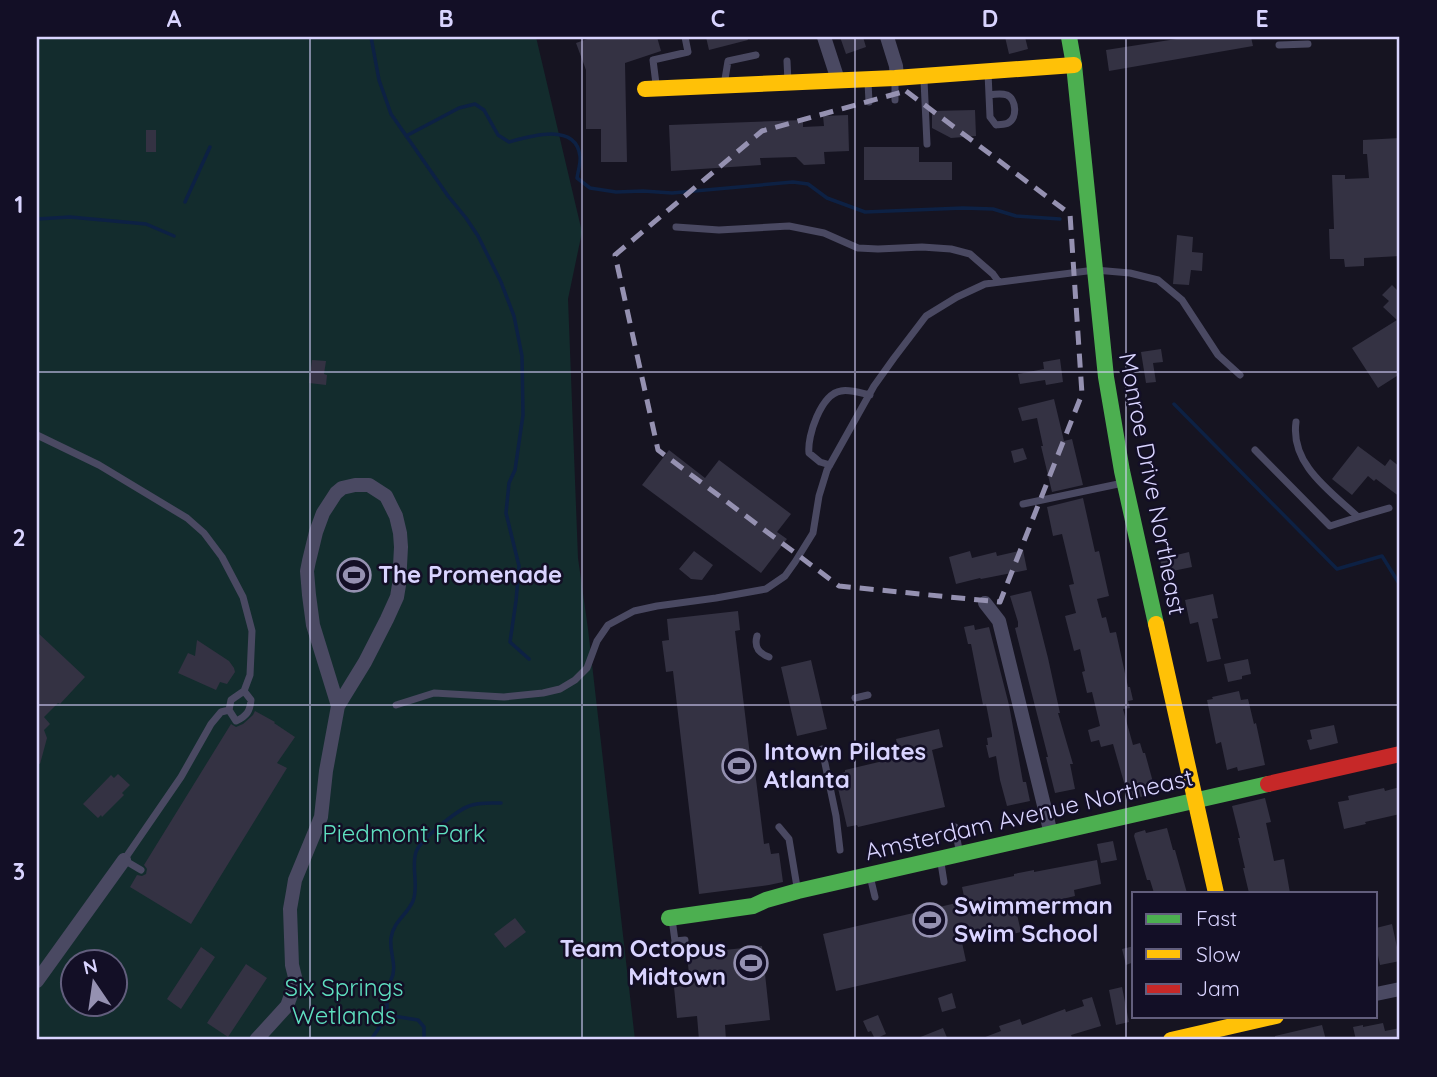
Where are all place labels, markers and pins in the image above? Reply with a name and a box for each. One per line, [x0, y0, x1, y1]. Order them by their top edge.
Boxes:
sports icon: The Promenade [335, 556, 373, 594]
place label: The Promenade [378, 559, 562, 589]
place label: Intown Pilates Atlanta [764, 736, 926, 794]
sports icon: Intown Pilates Atlanta [720, 747, 758, 785]
place label: Swimmerman Swim School [954, 890, 1113, 948]
sports icon: Swimmerman Swim School [911, 901, 949, 939]
place label: Team Octopus Midtown [559, 933, 726, 991]
sports icon: Team Octopus Midtown [732, 944, 770, 982]

